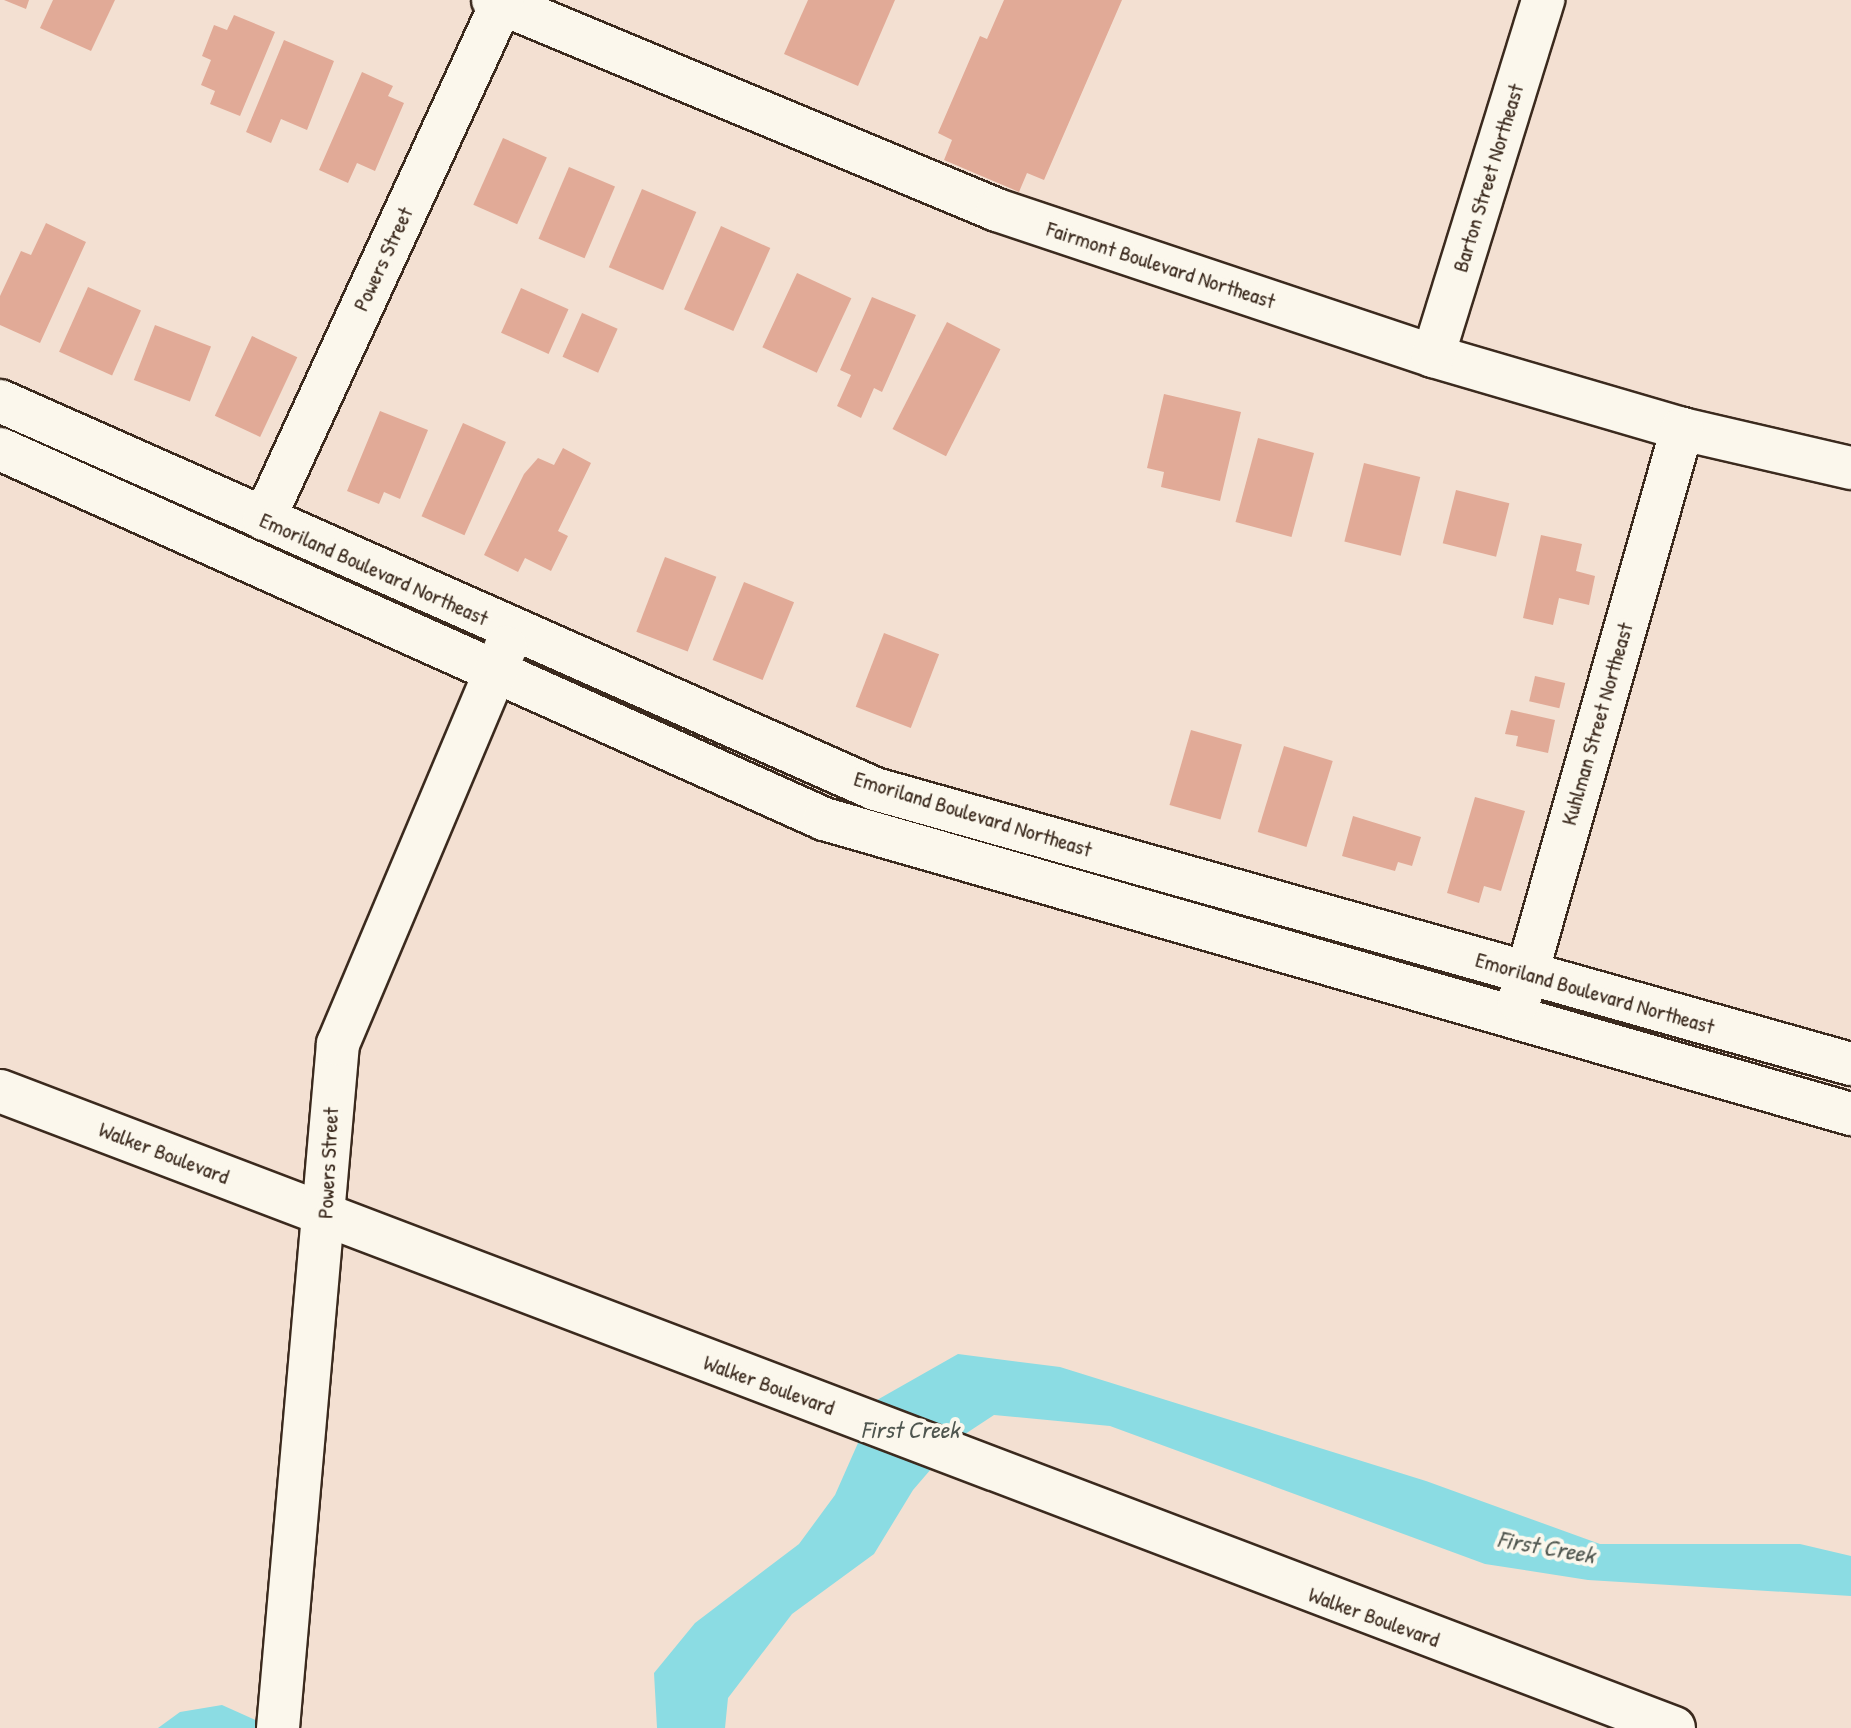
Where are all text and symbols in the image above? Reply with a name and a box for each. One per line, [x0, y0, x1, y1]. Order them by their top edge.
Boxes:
street label: Barton Street Northeast [1447, 81, 1529, 275]
street label: Powers Street [347, 203, 419, 315]
street label: Fairmont Boulevard Northeast [1043, 216, 1279, 314]
street label: Emoriland Boulevard Northeast [256, 507, 492, 631]
street label: Kuhlman Street Northeast [1555, 620, 1639, 828]
street label: Emoriland Boulevard Northeast [851, 765, 1095, 863]
street label: Emoriland Boulevard Northeast [1473, 946, 1717, 1040]
street label: Powers Street [312, 1107, 344, 1219]
street label: Walker Boulevard [95, 1116, 233, 1190]
street label: Walker Boulevard [700, 1349, 838, 1421]
water label: First Creek [861, 1416, 959, 1444]
water label: First Creek [1495, 1524, 1597, 1570]
street label: Walker Boulevard [1305, 1581, 1443, 1653]

